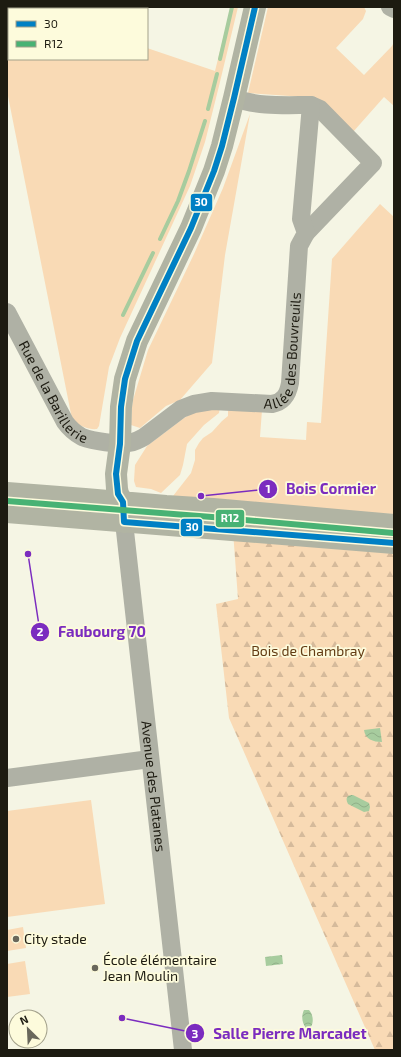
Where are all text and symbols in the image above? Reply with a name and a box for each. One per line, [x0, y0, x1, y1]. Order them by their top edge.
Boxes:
legend [8, 8, 148, 60]
text: 30 [44, 16, 58, 30]
text: R12 [44, 36, 63, 50]
line badge: 30 [190, 193, 213, 212]
text: 30 [194, 195, 208, 208]
street label: Allée des Bouvreuils [263, 292, 304, 412]
street label: Rue de la Barillerie [16, 337, 90, 446]
callout: Bois Cormier [258, 476, 384, 503]
text: Bois Cormier [286, 479, 377, 497]
text: 1 [265, 481, 271, 495]
line badge: R12 [215, 509, 245, 528]
text: R12 [221, 511, 239, 524]
line badge: 30 [180, 518, 203, 537]
text: 30 [185, 520, 199, 533]
callout: Faubourg 70 [30, 619, 154, 646]
text: Faubourg 70 [58, 622, 146, 640]
text: 2 [37, 624, 44, 638]
park label: Bois de Chambray [251, 642, 365, 659]
street label: Avenue des Platanes [138, 720, 170, 853]
place label: City stade [24, 930, 87, 947]
marker: City stade [11, 934, 21, 944]
place label: École élémentaire Jean Moulin [103, 951, 217, 984]
marker: École élémentaire Jean Moulin [90, 963, 100, 973]
north arrow [8, 1009, 48, 1049]
text: N [17, 1012, 30, 1027]
callout: Salle Pierre Marcadet [185, 1020, 375, 1047]
text: Salle Pierre Marcadet [213, 1024, 367, 1042]
text: 3 [192, 1026, 199, 1040]

